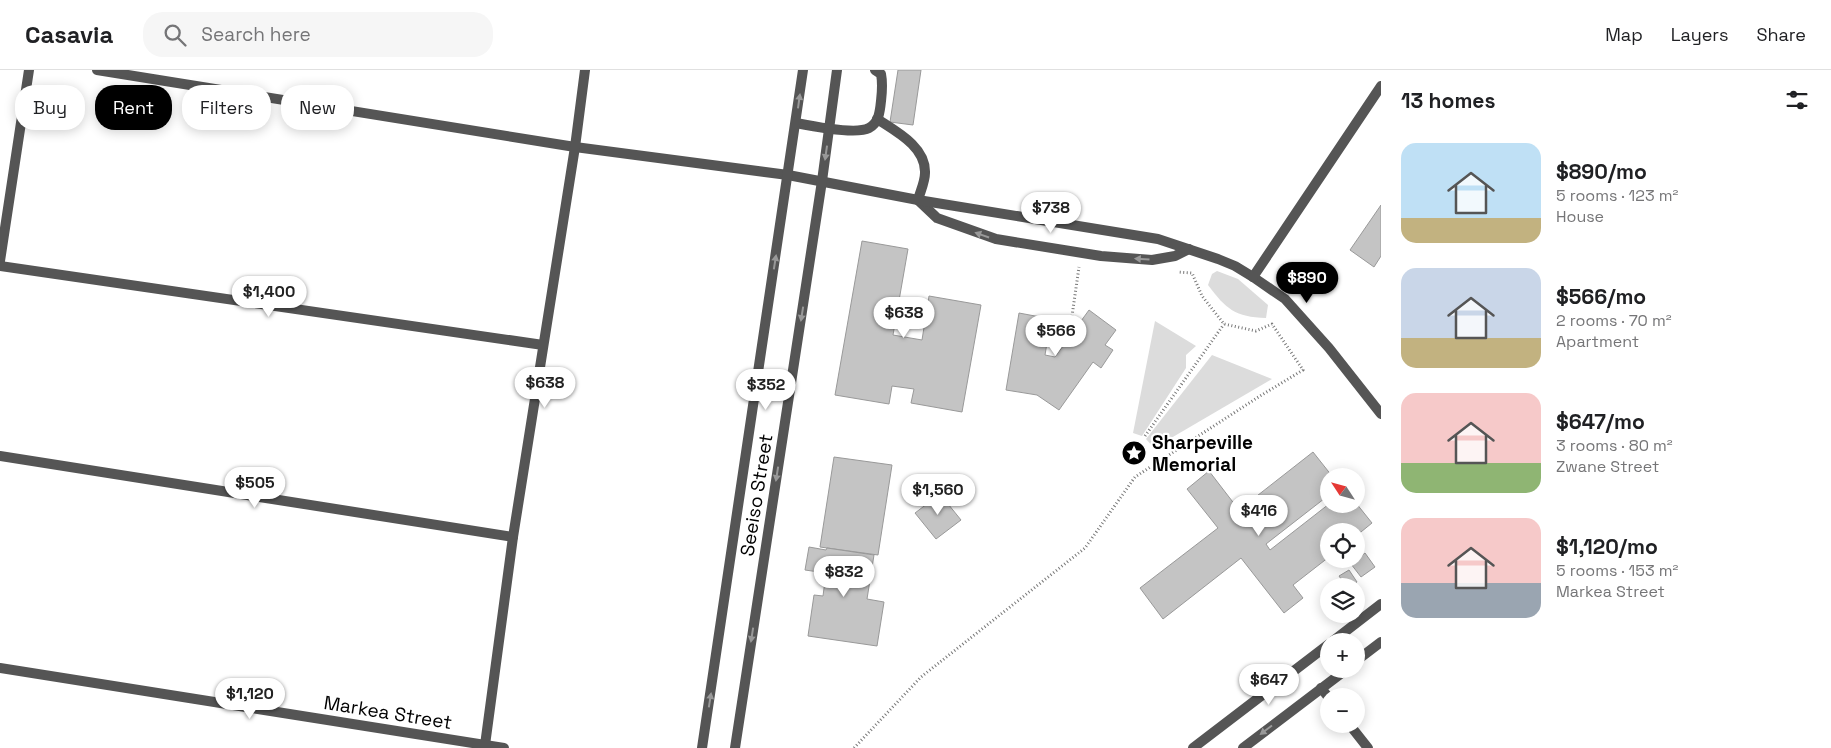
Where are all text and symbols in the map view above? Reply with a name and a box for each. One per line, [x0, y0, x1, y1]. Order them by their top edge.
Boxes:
search box [143, 12, 493, 57]
text: Casavia [25, 19, 113, 50]
icon: search [161, 21, 189, 49]
text: Search here [201, 22, 311, 47]
text: Map [1605, 23, 1643, 46]
text: Layers [1671, 23, 1728, 46]
text: Share [1756, 23, 1806, 46]
chip: Buy [15, 85, 85, 130]
chip: Rent [95, 85, 172, 130]
chip: Filters [182, 85, 271, 130]
chip: New [281, 85, 354, 130]
icon: filters [1783, 86, 1811, 114]
text: 13 homes [1401, 87, 1495, 114]
one-way arrow [795, 93, 803, 109]
one-way arrow [822, 145, 830, 161]
text: $890/mo [1556, 158, 1647, 185]
icon: home [1441, 163, 1501, 223]
text: 5 rooms · 123 m² [1556, 185, 1678, 206]
pin: $738 [1021, 191, 1081, 234]
text: $738 [1032, 197, 1070, 218]
text: House [1556, 206, 1604, 227]
one-way arrow [974, 230, 989, 238]
one-way arrow [772, 254, 780, 270]
one-way arrow [1134, 255, 1150, 263]
pin: $890 [1277, 262, 1337, 304]
text: $890 [1287, 267, 1327, 288]
pin: $1,400 [228, 276, 310, 318]
text: $1,400 [243, 281, 295, 302]
text: $566/mo [1556, 283, 1646, 310]
icon: home [1441, 288, 1501, 348]
pin: $638 [874, 296, 934, 339]
text: $638 [885, 302, 923, 323]
one-way arrow [797, 306, 805, 322]
text: 2 rooms · 70 m² [1556, 310, 1672, 331]
pin: $566 [1026, 314, 1086, 357]
text: $566 [1036, 320, 1076, 341]
text: Apartment [1556, 331, 1639, 352]
pin: $638 [515, 366, 575, 409]
pin: $352 [736, 368, 796, 411]
text: $638 [526, 372, 564, 393]
text: $352 [747, 374, 785, 395]
text: $647/mo [1556, 408, 1645, 435]
icon: home [1441, 413, 1501, 473]
place label: Sharpeville Memorial [1152, 430, 1253, 477]
street label: Seeiso Street [734, 432, 778, 558]
text: 3 rooms · 80 m² [1556, 435, 1673, 456]
place icon: Sharpeville Memorial [1121, 440, 1147, 466]
text: Zwane Street [1556, 456, 1659, 477]
pin: $505 [225, 466, 285, 509]
one-way arrow [773, 467, 781, 483]
north arrow [1320, 468, 1365, 512]
map controls [1320, 468, 1365, 733]
text: $505 [235, 472, 275, 493]
pin: $1,560 [897, 474, 979, 516]
text: $1,560 [912, 479, 964, 500]
pin: $416 [1229, 494, 1289, 537]
text: $416 [1241, 500, 1277, 521]
button: locate [1320, 523, 1365, 568]
text: $1,120/mo [1556, 533, 1658, 560]
icon: home [1441, 538, 1501, 598]
pin: $832 [814, 556, 874, 598]
text: 5 rooms · 153 m² [1556, 560, 1678, 581]
text: $832 [825, 561, 863, 582]
button: layers [1320, 578, 1365, 623]
text: Markea Street [1556, 581, 1665, 602]
one-way arrow [748, 627, 756, 643]
button: + [1320, 633, 1365, 678]
pin: $647 [1239, 664, 1299, 706]
text: $647 [1250, 669, 1288, 690]
pin: $1,120 [209, 678, 291, 720]
text: $1,120 [226, 683, 274, 704]
button: − [1320, 688, 1365, 733]
street label: Markea Street [322, 690, 454, 735]
one-way arrow [706, 691, 714, 707]
one-way arrow [1259, 725, 1273, 735]

